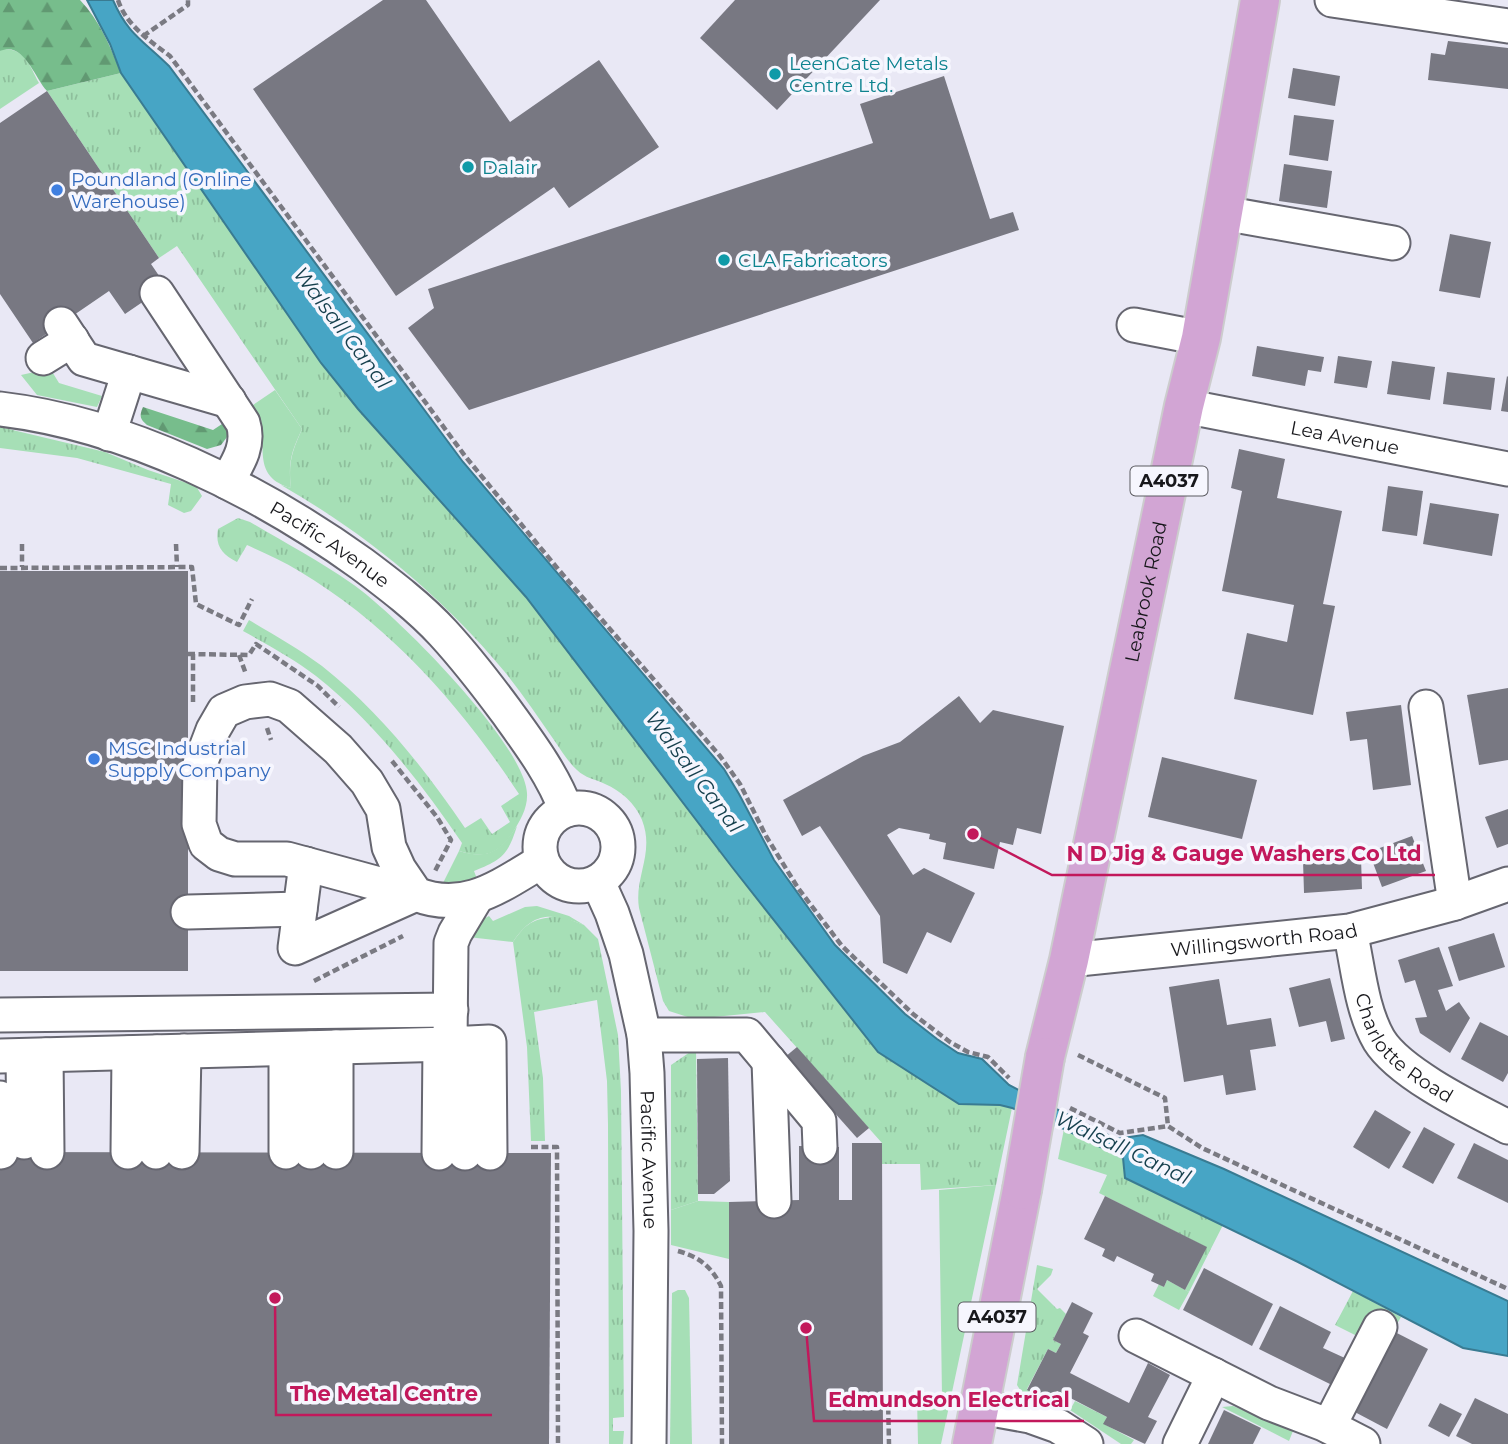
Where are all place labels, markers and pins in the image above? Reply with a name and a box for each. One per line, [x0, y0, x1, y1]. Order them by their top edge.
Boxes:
place label: LeenGate Metals Centre Ltd. [789, 52, 948, 97]
marker: LeenGate Metals Centre Ltd. [767, 66, 783, 82]
place label: Dalair [482, 156, 538, 179]
marker: Dalair [460, 159, 476, 175]
place label: Poundland (Online Warehouse) [71, 168, 251, 213]
marker: Poundland (Online Warehouse) [49, 182, 65, 198]
place label: CLA Fabricators [738, 249, 888, 272]
marker: CLA Fabricators [716, 252, 732, 268]
place label: MSC Industrial Supply Company [108, 737, 271, 782]
marker: MSC Industrial Supply Company [86, 751, 102, 767]
callout: N D Jig & Gauge Washers Co Ltd [1052, 833, 1435, 875]
callout: The Metal Centre [276, 1373, 492, 1415]
callout: Edmundson Electrical [814, 1379, 1084, 1421]

